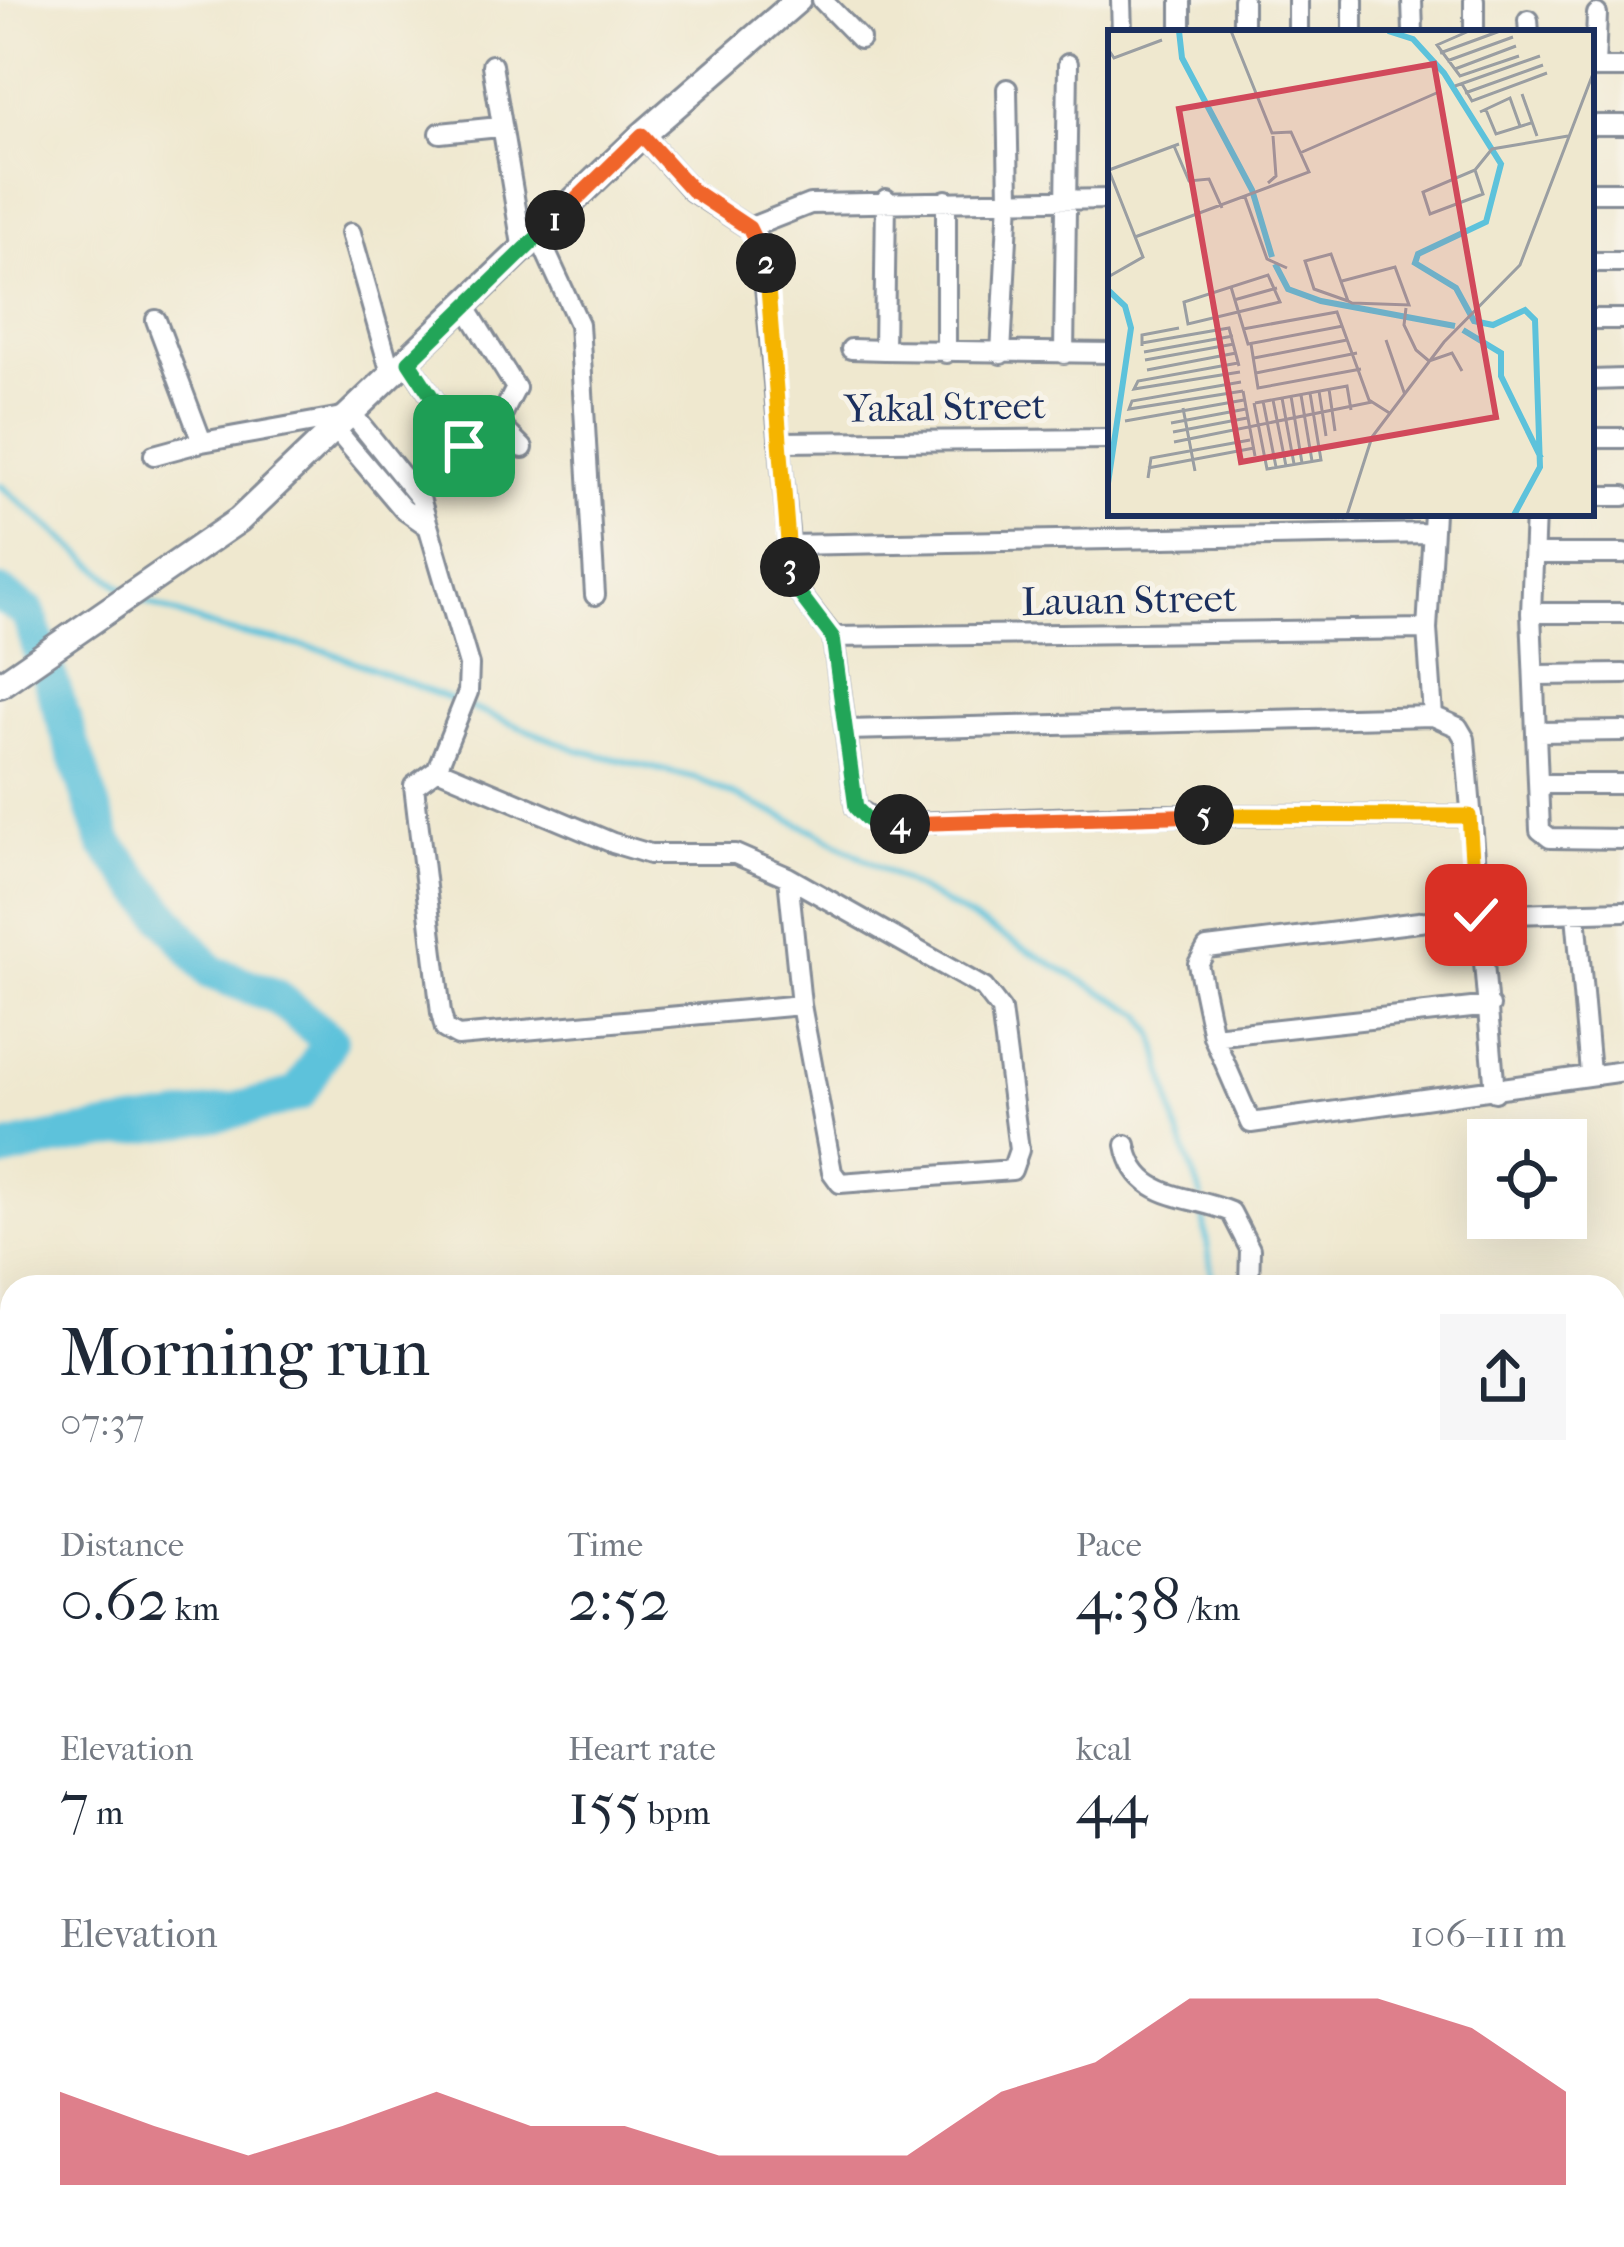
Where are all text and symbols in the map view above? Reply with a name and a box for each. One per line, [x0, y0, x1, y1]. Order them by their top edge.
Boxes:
inset map [1108, 30, 1594, 516]
pin: 1 [525, 190, 585, 250]
text: 1 [549, 200, 561, 239]
pin: 2 [736, 233, 796, 293]
text: 2 [758, 243, 774, 282]
street label: Yakal Street [843, 382, 1046, 432]
pin [413, 395, 515, 497]
icon: arrive [431, 413, 497, 479]
pin: 3 [760, 537, 820, 597]
text: 3 [783, 547, 797, 586]
street label: Lauan Street [1021, 575, 1237, 625]
pin: 5 [1174, 785, 1234, 845]
pin: 4 [870, 794, 930, 854]
text: 5 [1197, 795, 1211, 834]
text: 4 [890, 804, 910, 843]
pin [1425, 864, 1527, 966]
icon: check [1443, 882, 1509, 948]
map controls [1467, 1119, 1587, 1239]
button: locate [1467, 1119, 1587, 1239]
button: share [1440, 1314, 1566, 1440]
text: Morning run [60, 1315, 430, 1392]
text: 07:37 [60, 1399, 145, 1445]
text: Distance [60, 1526, 184, 1565]
text: Time [568, 1526, 643, 1565]
text: Pace [1076, 1526, 1142, 1565]
text: 0.62 [60, 1565, 168, 1636]
text: 2:52 [568, 1565, 670, 1636]
text: 4:38 [1076, 1565, 1181, 1636]
text: km [168, 1590, 220, 1629]
text: /km [1181, 1590, 1240, 1629]
text: Elevation [60, 1730, 193, 1769]
text: Heart rate [568, 1730, 716, 1769]
text: kcal [1076, 1730, 1132, 1769]
text: 7 [60, 1769, 89, 1840]
text: 155 [568, 1769, 641, 1840]
text: 44 [1076, 1769, 1147, 1840]
text: m [89, 1794, 123, 1833]
text: bpm [641, 1794, 710, 1833]
text: Elevation [60, 1911, 218, 1957]
text: 106–111 m [1410, 1911, 1566, 1957]

